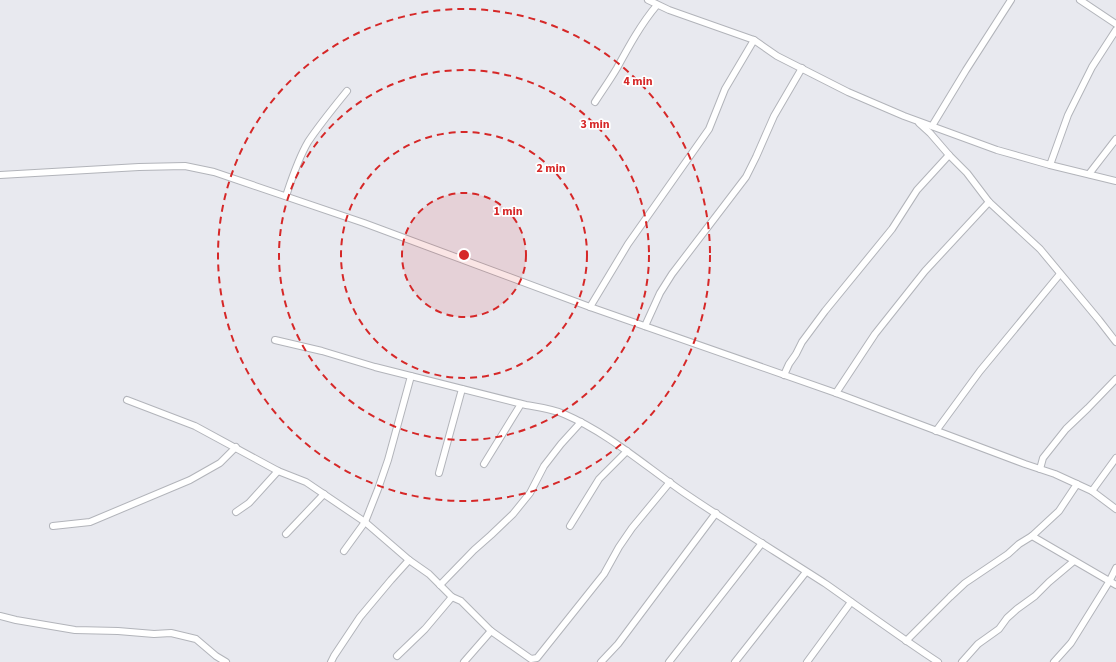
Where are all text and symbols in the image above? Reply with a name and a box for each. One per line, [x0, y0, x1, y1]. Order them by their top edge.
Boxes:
text: 4 min [623, 73, 653, 90]
text: 3 min [580, 116, 610, 133]
text: 2 min [536, 160, 566, 177]
text: 1 min [493, 203, 523, 220]
centre of rings [457, 248, 471, 262]

